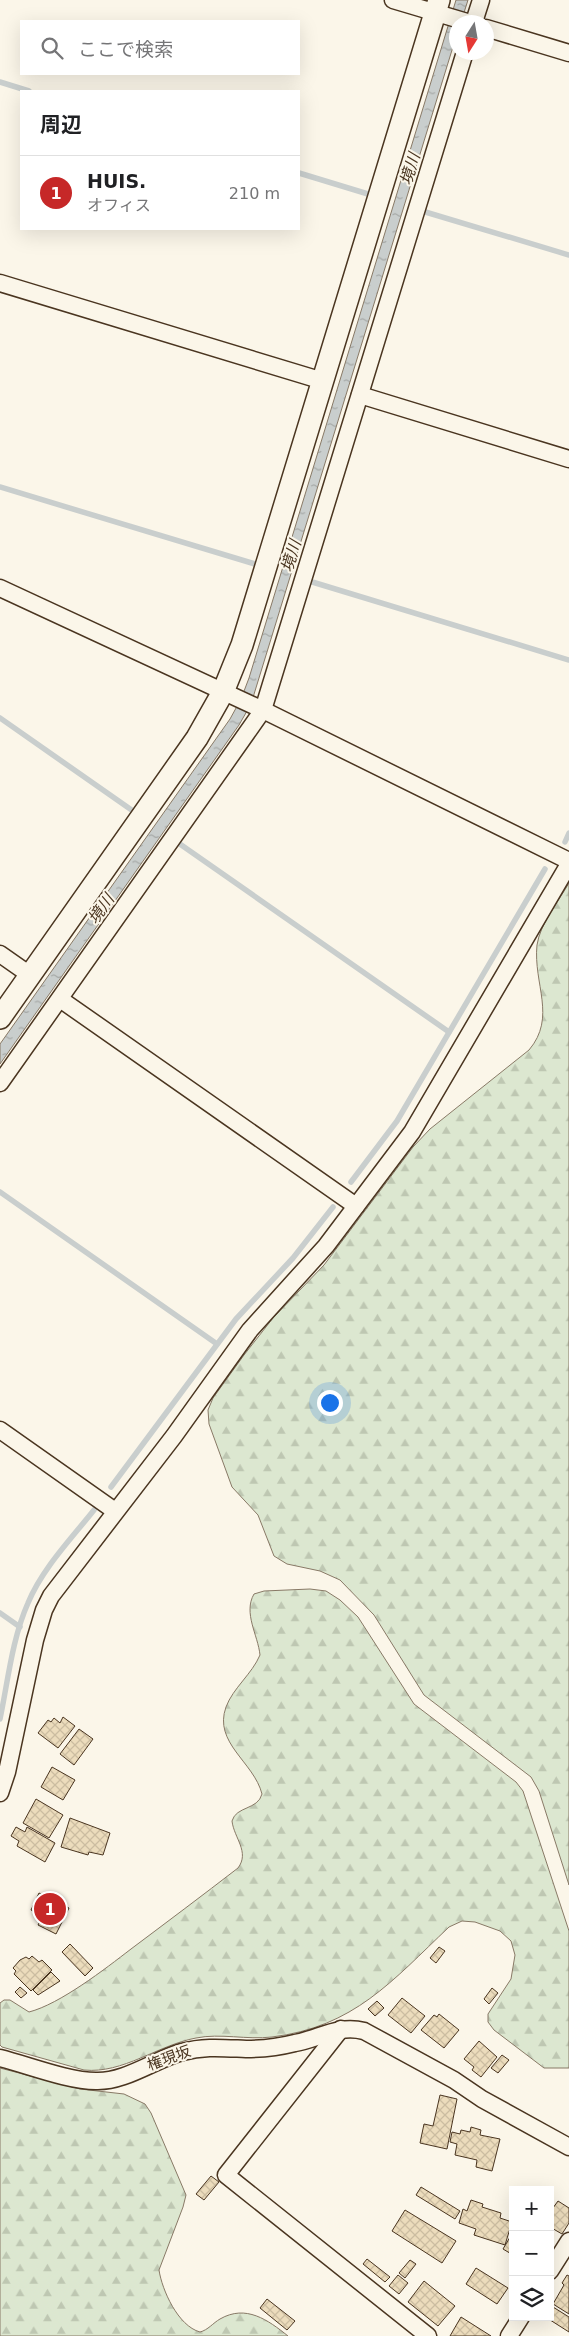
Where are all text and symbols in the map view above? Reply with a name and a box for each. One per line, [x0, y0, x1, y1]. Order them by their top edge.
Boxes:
north arrow [449, 15, 494, 60]
search box [20, 20, 300, 75]
icon: search [38, 34, 66, 62]
text: ここで検索 [78, 38, 173, 60]
text: 周辺 [40, 113, 82, 137]
water label: 境川 [396, 149, 424, 187]
text: HUIS. [87, 170, 146, 192]
text: 1 [50, 184, 62, 203]
text: 210 m [229, 184, 280, 203]
text: オフィス [87, 196, 151, 215]
water label: 境川 [277, 536, 305, 574]
water label: 境川 [84, 889, 119, 928]
your location [317, 1390, 343, 1416]
pin: 1 [34, 1890, 66, 1928]
street label: 権現坂 [145, 2042, 193, 2074]
map controls [509, 2186, 554, 2321]
button: + [509, 2186, 554, 2231]
button: − [509, 2231, 554, 2276]
button: layers [509, 2276, 554, 2321]

